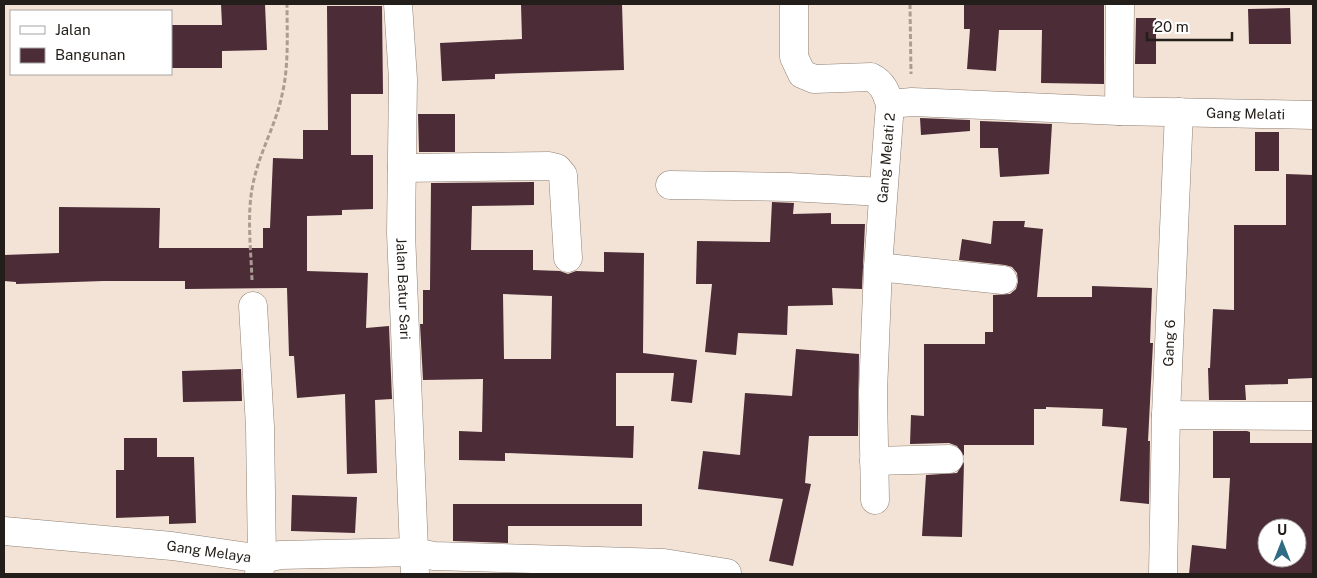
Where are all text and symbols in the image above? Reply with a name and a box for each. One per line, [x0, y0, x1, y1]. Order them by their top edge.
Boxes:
legend [10, 10, 172, 75]
scale bar [1147, 10, 1232, 42]
text: 20 m [1154, 18, 1189, 35]
text: Jalan [55, 21, 91, 38]
text: Bangunan [55, 46, 126, 63]
street label: Gang Melati [1206, 105, 1285, 122]
street label: Gang Melati 2 [874, 112, 898, 204]
street label: Jalan Batur Sari [393, 237, 413, 340]
street label: Gang 6 [1160, 319, 1178, 367]
north arrow [1257, 518, 1307, 568]
text: U [1277, 522, 1287, 538]
street label: Gang Melaya [166, 538, 252, 565]

